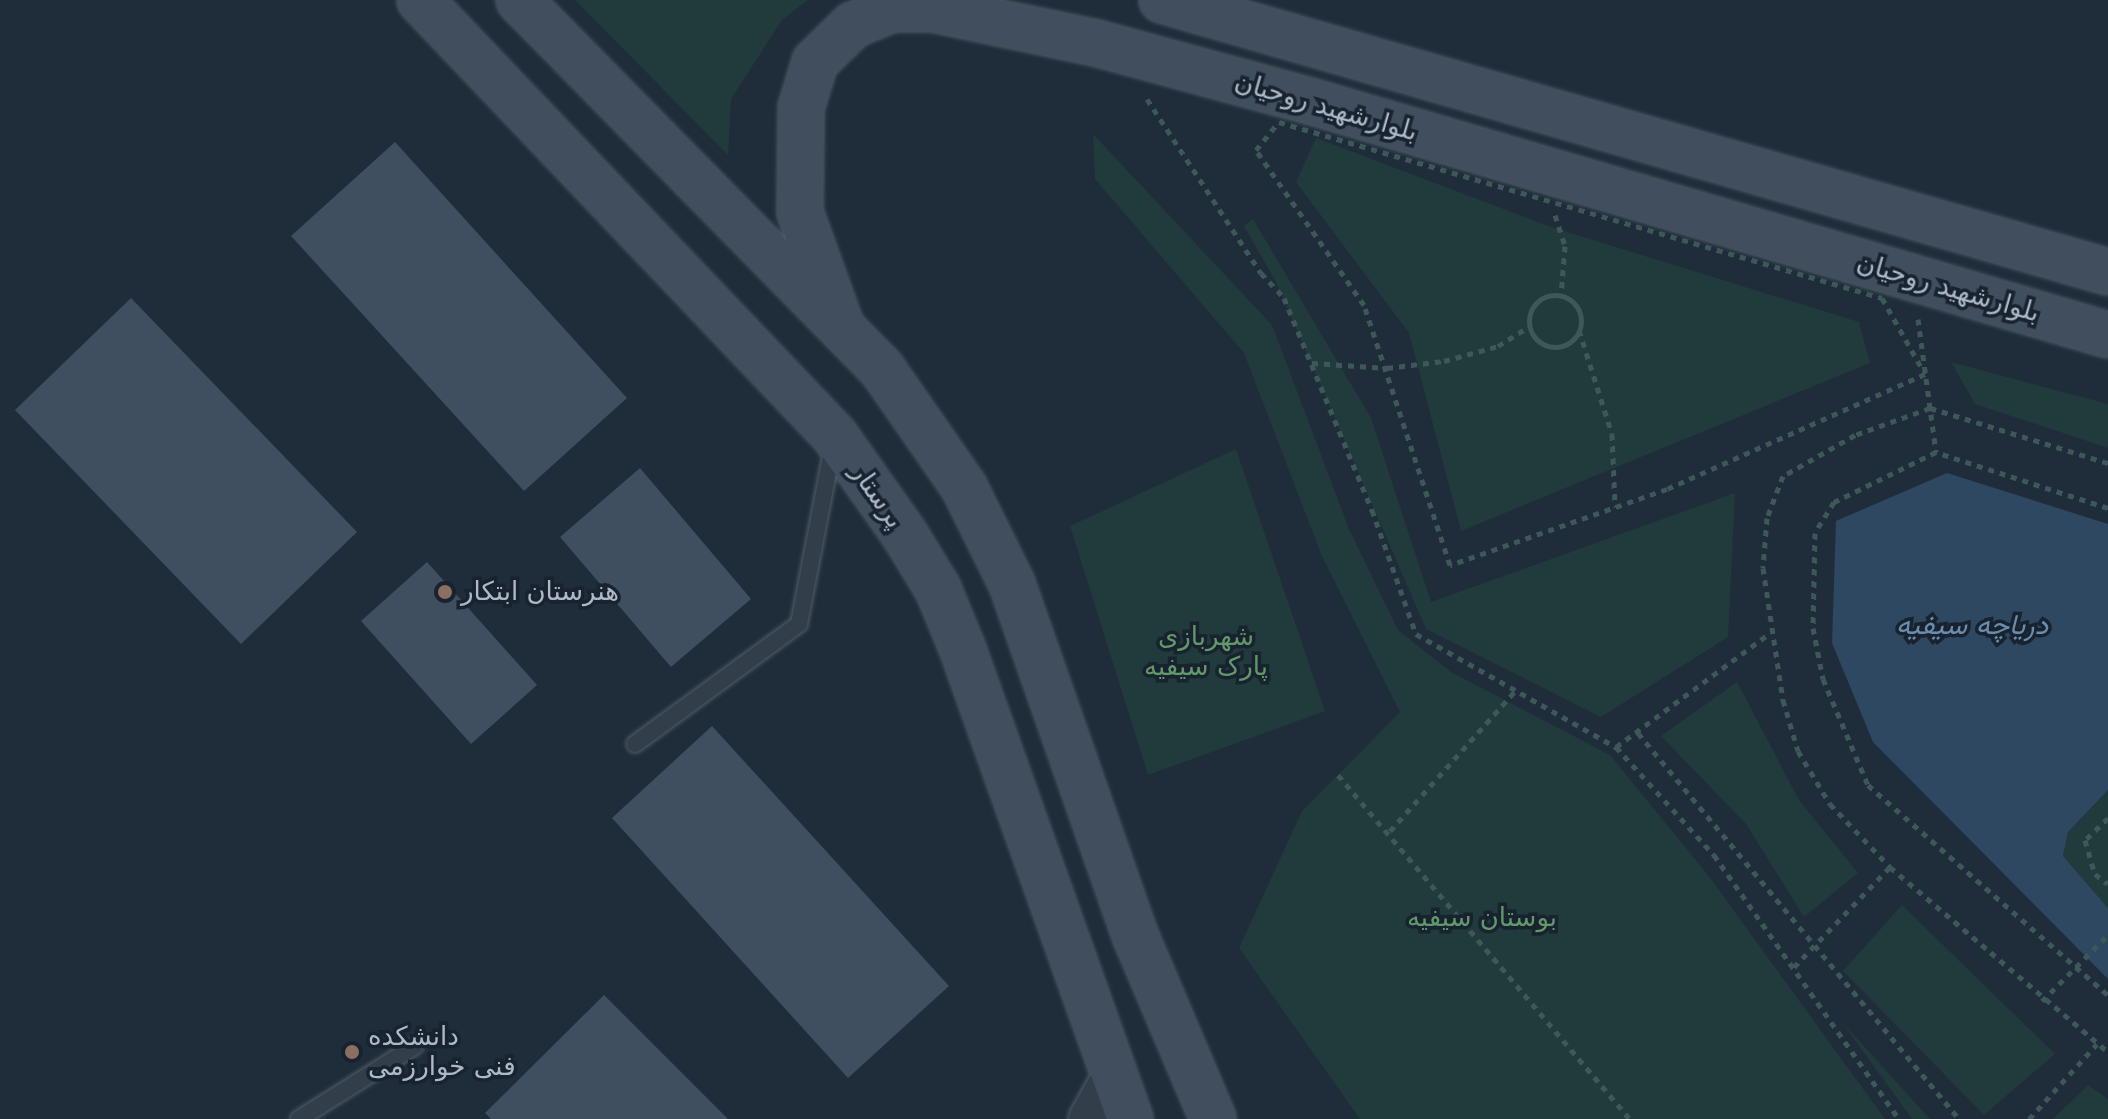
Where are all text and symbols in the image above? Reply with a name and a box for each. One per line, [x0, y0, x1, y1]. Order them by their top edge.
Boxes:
street label: بلوارشهید روحیان [1231, 66, 1421, 148]
street label: بلوارشهید روحیان [1853, 247, 2043, 329]
street label: پرستار [844, 458, 910, 534]
place label: هنرستان ابتکار [461, 576, 619, 608]
marker: هنرستان ابتکار [436, 583, 454, 601]
water label: دریاچه سیفیه [1896, 608, 2048, 642]
park label: شهربازی پارک سیفیه [1144, 621, 1268, 682]
park label: بوستان سیفیه [1407, 902, 1557, 934]
place label: دانشکده فنی خوارزمی [368, 1021, 516, 1082]
marker: دانشکده فنی خوارزمی [343, 1043, 361, 1061]

